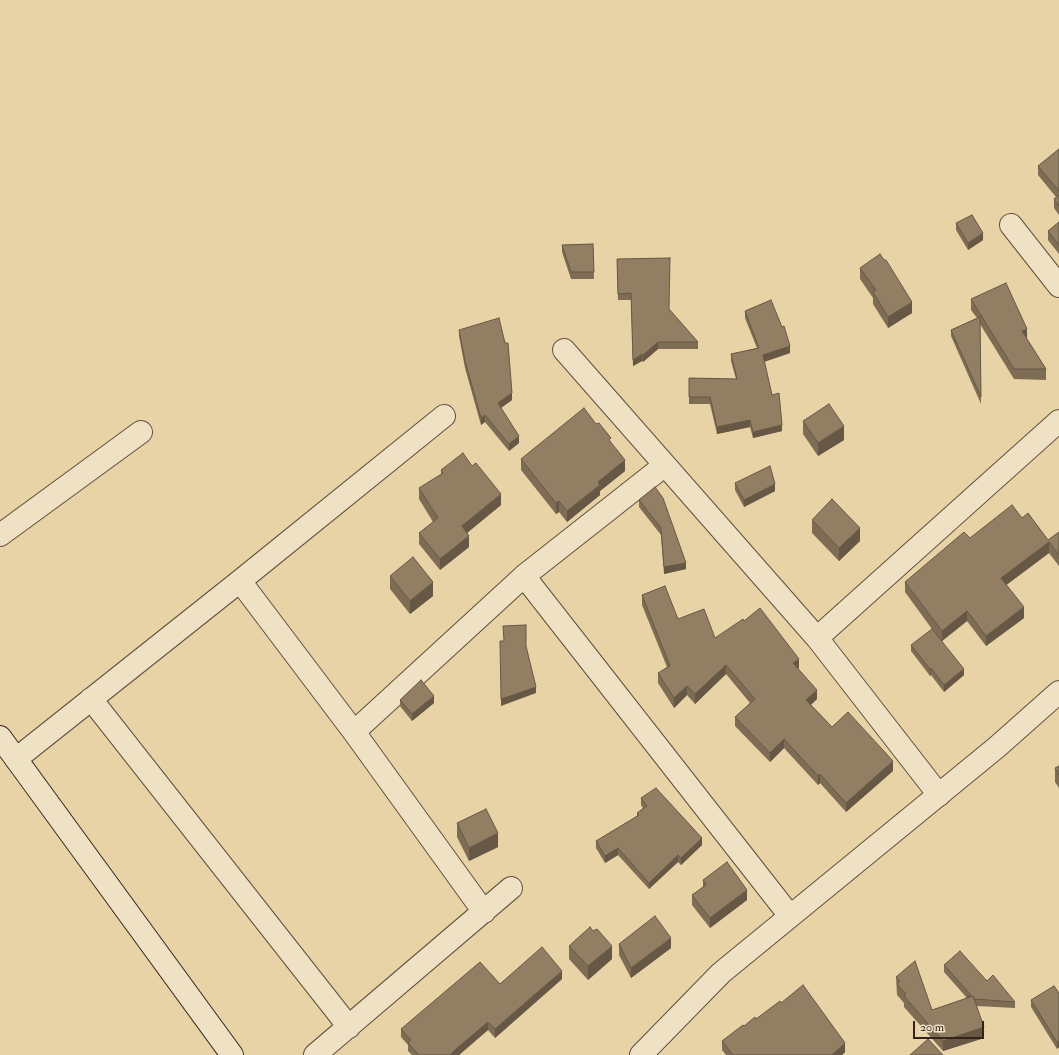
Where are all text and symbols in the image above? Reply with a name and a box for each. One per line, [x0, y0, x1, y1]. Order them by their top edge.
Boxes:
scale bar [915, 1013, 986, 1039]
text: 20 m [920, 1020, 944, 1035]

